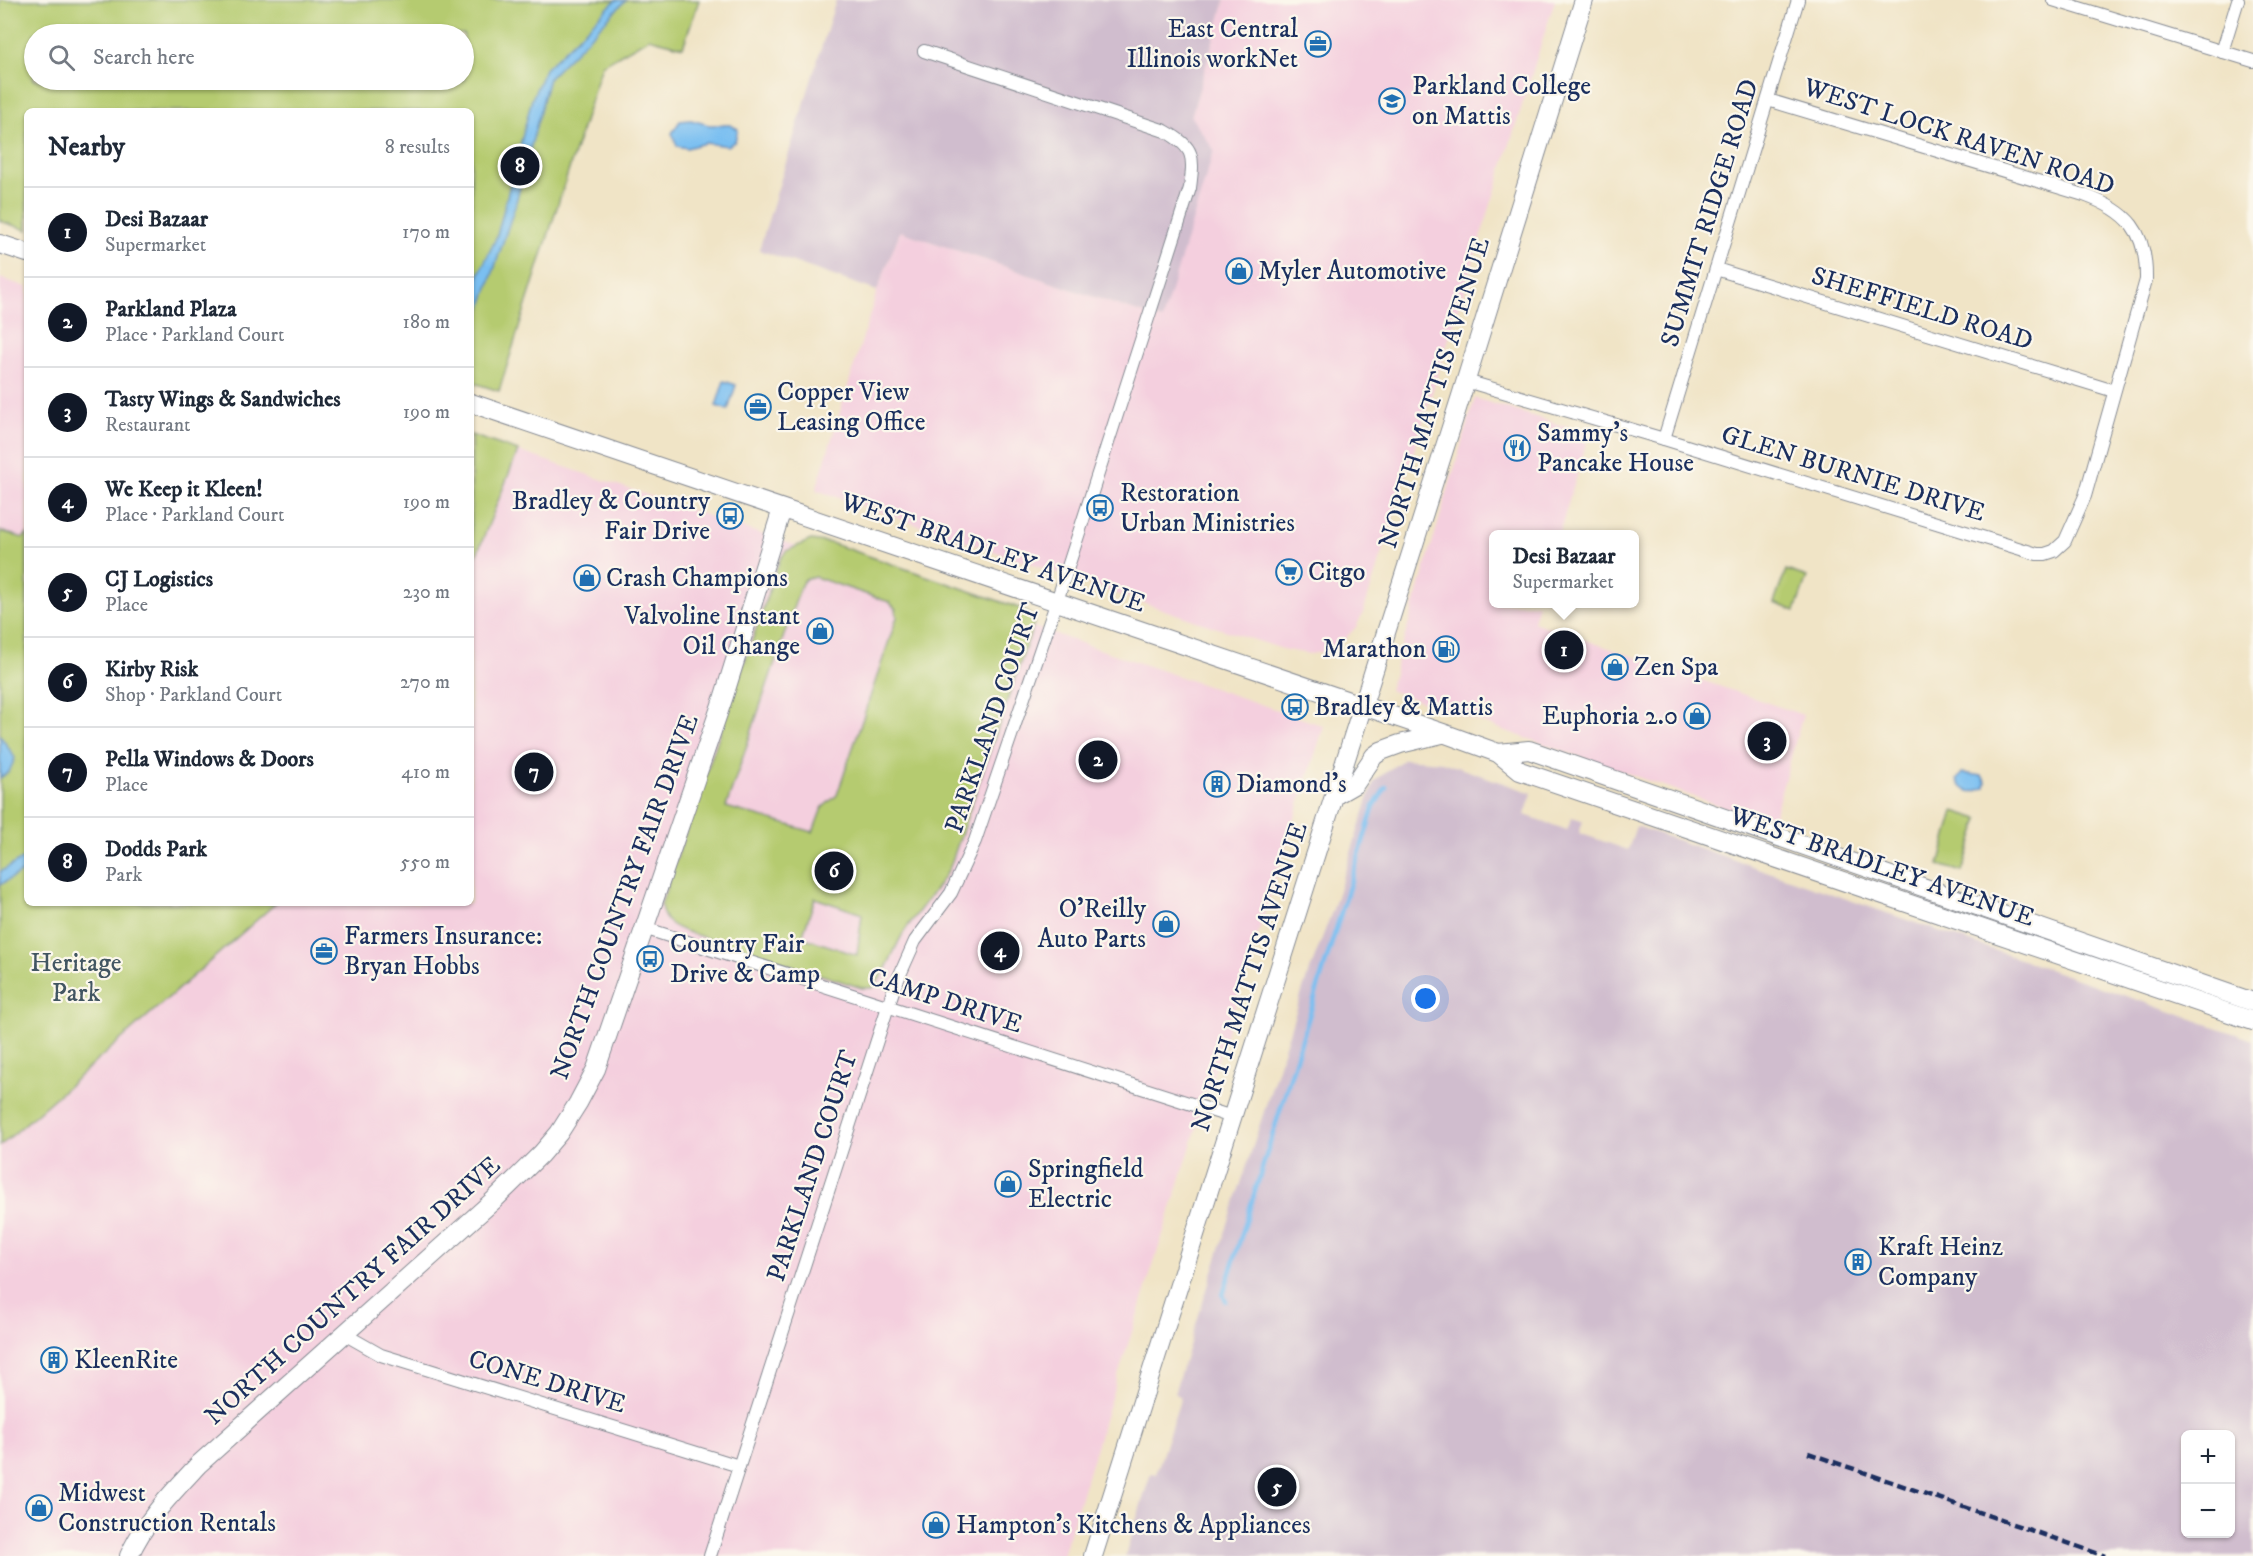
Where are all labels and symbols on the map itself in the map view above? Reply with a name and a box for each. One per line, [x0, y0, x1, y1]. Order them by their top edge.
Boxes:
place label: East Central Illinois workNet [1126, 13, 1298, 76]
office icon: East Central Illinois workNet [1303, 29, 1333, 59]
place label: Parkland College on Mattis [1412, 70, 1591, 133]
street label: WEST LOCK RAVEN ROAD [1798, 71, 2119, 203]
street label: SUMMIT RIDGE ROAD [1654, 75, 1766, 351]
school or university icon: Parkland College on Mattis [1377, 86, 1407, 116]
pin: 8 [500, 144, 540, 188]
street label: NORTH MATTIS AVENUE [1372, 233, 1498, 553]
place label: Myler Automotive [1258, 255, 1446, 288]
shop icon: Myler Automotive [1224, 256, 1254, 286]
street label: SHEFFIELD ROAD [1807, 260, 2037, 358]
place label: Copper View Leasing Office [777, 376, 925, 439]
office icon: Copper View Leasing Office [743, 392, 773, 422]
place label: Sammy's Pancake House [1537, 417, 1694, 480]
street label: GLEN BURNIE DRIVE [1717, 418, 1989, 530]
restaurant icon: Sammy's Pancake House [1502, 433, 1532, 463]
place label: Restoration Urban Ministries [1120, 477, 1295, 540]
place label: Bradley & Country Fair Drive [512, 485, 711, 548]
street label: WEST BRADLEY AVENUE [835, 485, 1150, 621]
bus stop icon: Restoration Urban Ministries [1085, 493, 1115, 523]
bus stop icon: Bradley & Country Fair Drive [715, 501, 745, 531]
place label: Citgo [1308, 556, 1365, 589]
supermarket icon: Citgo [1274, 557, 1304, 587]
place label: Crash Champions [606, 562, 788, 595]
shop icon: Crash Champions [572, 563, 602, 593]
street label: PARKLAND COURT [938, 598, 1048, 837]
place label: Valvoline Instant Oil Change [623, 600, 800, 663]
shop icon: Valvoline Instant Oil Change [805, 616, 835, 646]
pin: 1 [1544, 628, 1584, 672]
place label: Marathon [1322, 633, 1426, 666]
fuel station icon: Marathon [1431, 634, 1461, 664]
place label: Zen Spa [1634, 651, 1718, 684]
shop icon: Zen Spa [1600, 652, 1630, 682]
place label: Bradley & Mattis [1314, 691, 1493, 724]
bus stop icon: Bradley & Mattis [1280, 692, 1310, 722]
place label: Euphoria 2.0 [1542, 700, 1678, 733]
shop icon: Euphoria 2.0 [1682, 701, 1712, 731]
street label: NORTH COUNTRY FAIR DRIVE [543, 710, 707, 1084]
pin: 3 [1748, 718, 1786, 764]
pin: 2 [1078, 738, 1118, 783]
pin: 7 [514, 750, 554, 794]
place label: Diamond's [1236, 768, 1347, 801]
building icon: Diamond's [1202, 769, 1232, 799]
street label: WEST BRADLEY AVENUE [1724, 799, 2039, 935]
street label: NORTH MATTIS AVENUE [1184, 818, 1316, 1136]
pin: 6 [814, 848, 854, 894]
place label: O'Reilly Auto Parts [1038, 893, 1147, 956]
shop icon: O'Reilly Auto Parts [1151, 909, 1181, 939]
place label: Farmers Insurance: Bryan Hobbs [344, 920, 543, 983]
place label: Country Fair Drive & Camp [670, 928, 820, 991]
pin: 4 [980, 928, 1020, 974]
office icon: Farmers Insurance: Bryan Hobbs [309, 936, 339, 966]
bus stop icon: Country Fair Drive & Camp [635, 944, 665, 974]
park label: Heritage Park [30, 947, 122, 1010]
street label: CAMP DRIVE [864, 961, 1026, 1041]
your location [1411, 984, 1440, 1013]
street label: PARKLAND COURT [760, 1046, 866, 1286]
street label: NORTH COUNTRY FAIR DRIVE [198, 1149, 508, 1433]
place label: Springfield Electric [1028, 1153, 1143, 1216]
shop icon: Springfield Electric [993, 1169, 1023, 1199]
place label: Kraft Heinz Company [1878, 1231, 2003, 1294]
building icon: Kraft Heinz Company [1843, 1247, 1873, 1277]
street label: CONE DRIVE [464, 1342, 630, 1422]
place label: KleenRite [74, 1344, 178, 1377]
building icon: KleenRite [39, 1345, 69, 1375]
pin: 5 [1258, 1464, 1296, 1510]
place label: Midwest Construction Rentals [58, 1477, 276, 1540]
shop icon: Midwest Construction Rentals [24, 1493, 54, 1523]
place label: Hampton's Kitchens & Appliances [956, 1509, 1311, 1542]
shop icon: Hampton's Kitchens & Appliances [921, 1510, 951, 1540]

